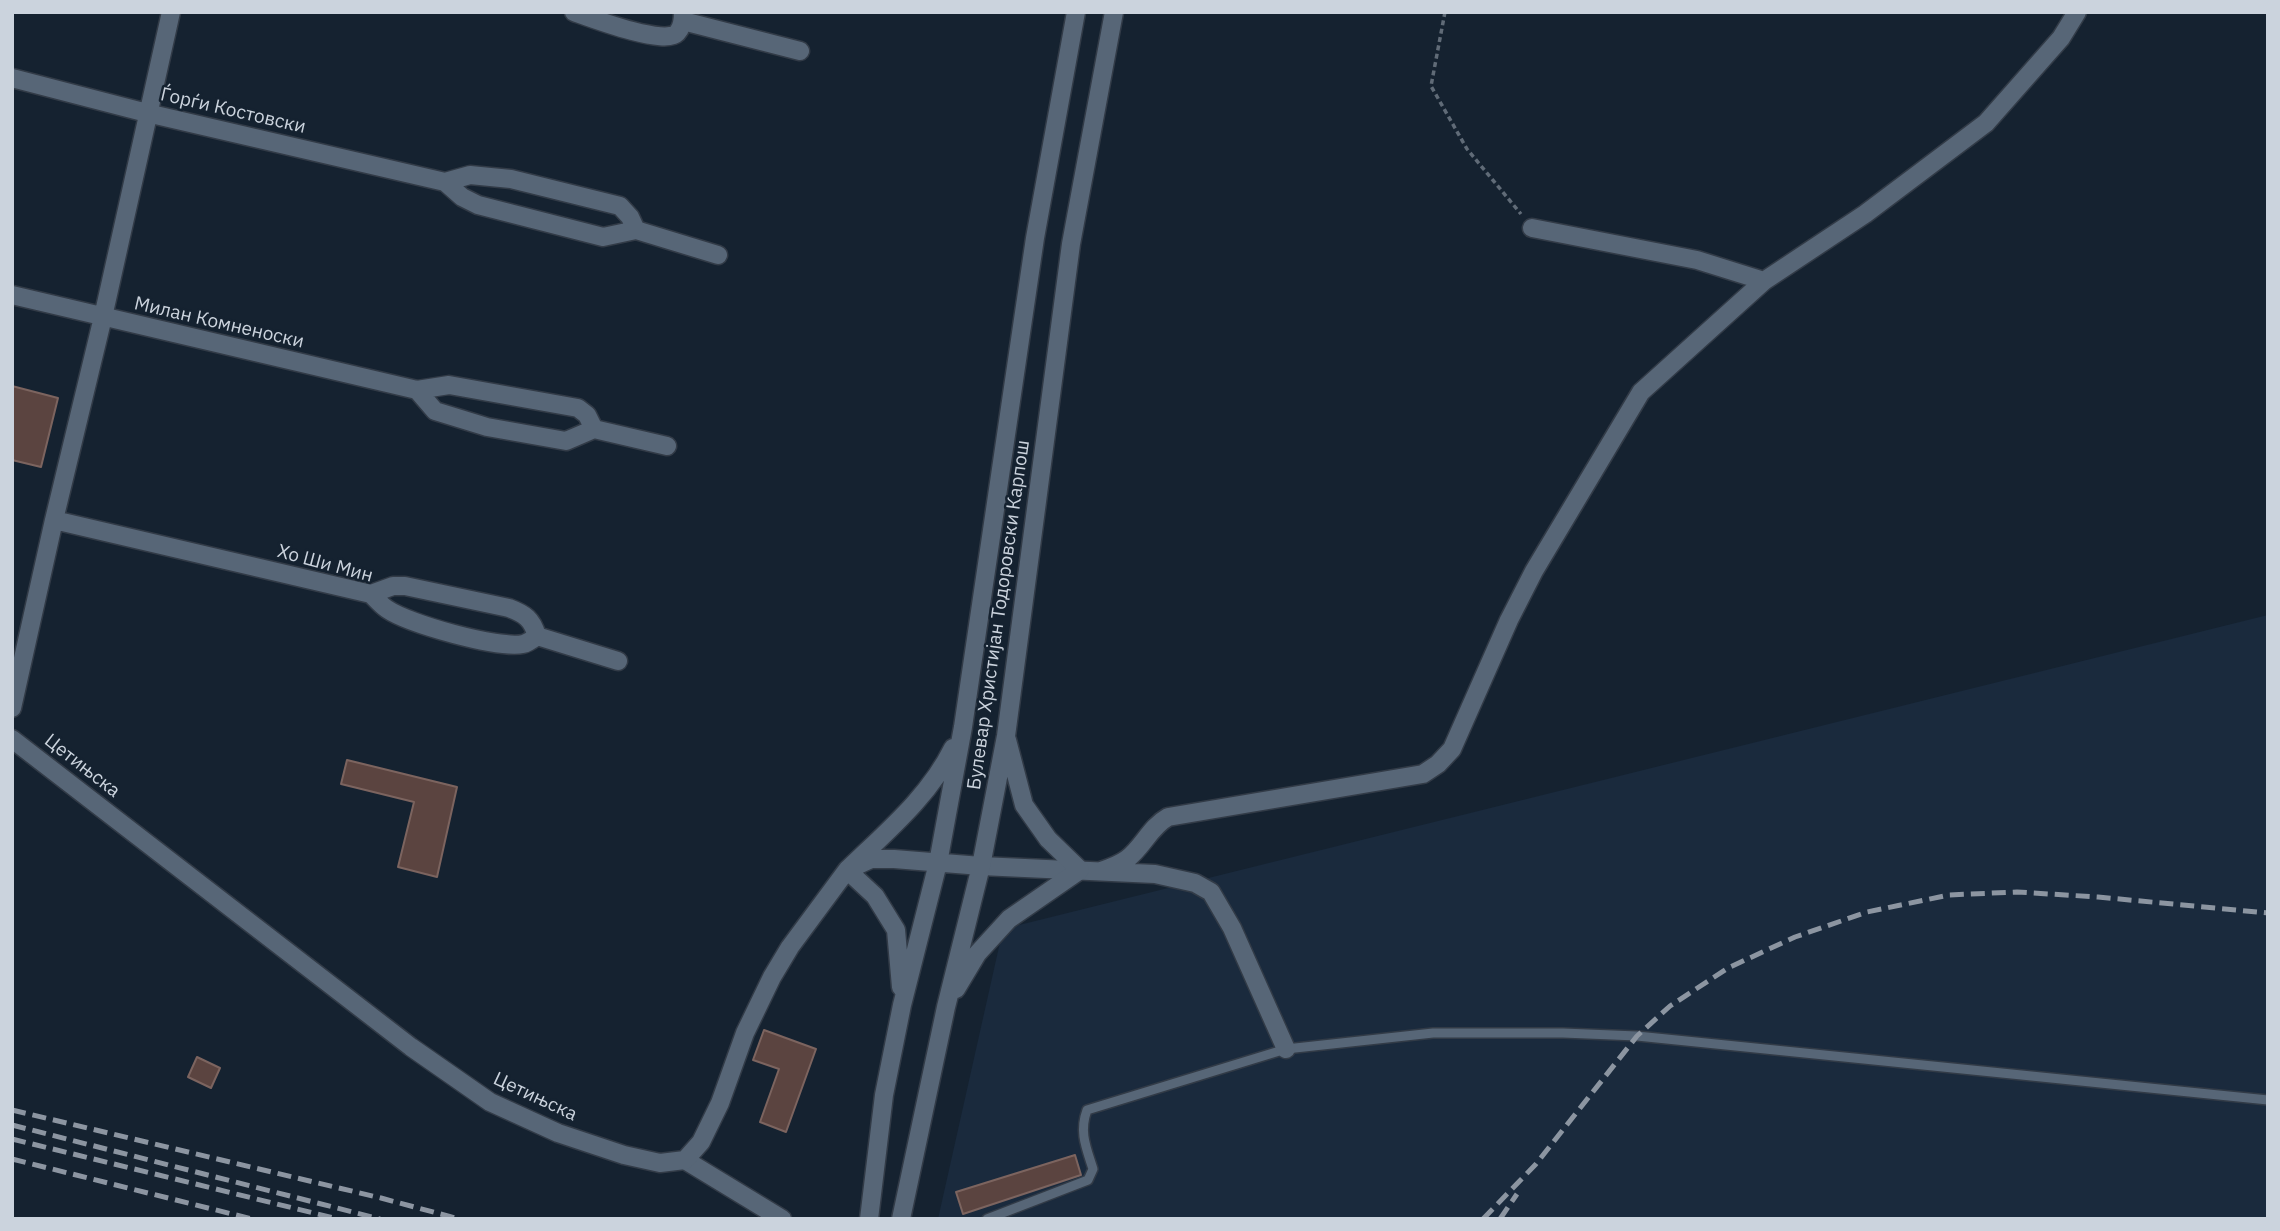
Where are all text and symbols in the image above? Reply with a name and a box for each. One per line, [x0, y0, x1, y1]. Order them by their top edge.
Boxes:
street label: Ѓoрѓи Костовски [158, 83, 308, 139]
street label: Милан Комненоски [132, 292, 306, 354]
street label: Булевар Христијан Тодоровски Карпош [963, 439, 1035, 791]
street label: Хо Ши Мин [275, 540, 375, 588]
street label: Цетињска [40, 729, 124, 803]
street label: Цетињска [489, 1068, 581, 1126]

